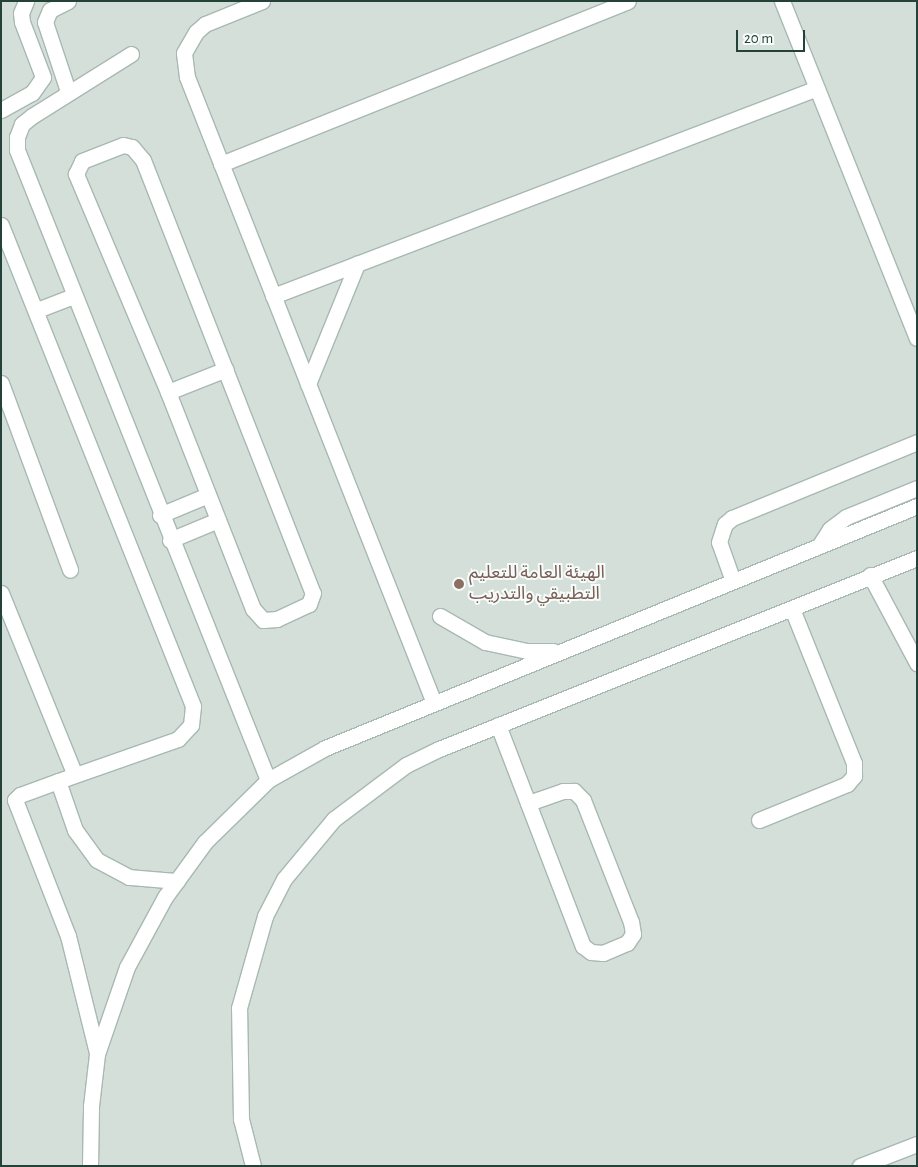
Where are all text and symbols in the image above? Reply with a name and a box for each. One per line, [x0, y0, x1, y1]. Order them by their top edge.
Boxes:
scale bar [738, 20, 807, 52]
text: 20 m [744, 31, 773, 46]
place label: الهيئة العامة للتعليم التطبيقي والتدريب [469, 563, 605, 606]
marker: الهيئة العامة للتعليم التطبيقي والتدريب [453, 578, 465, 590]

